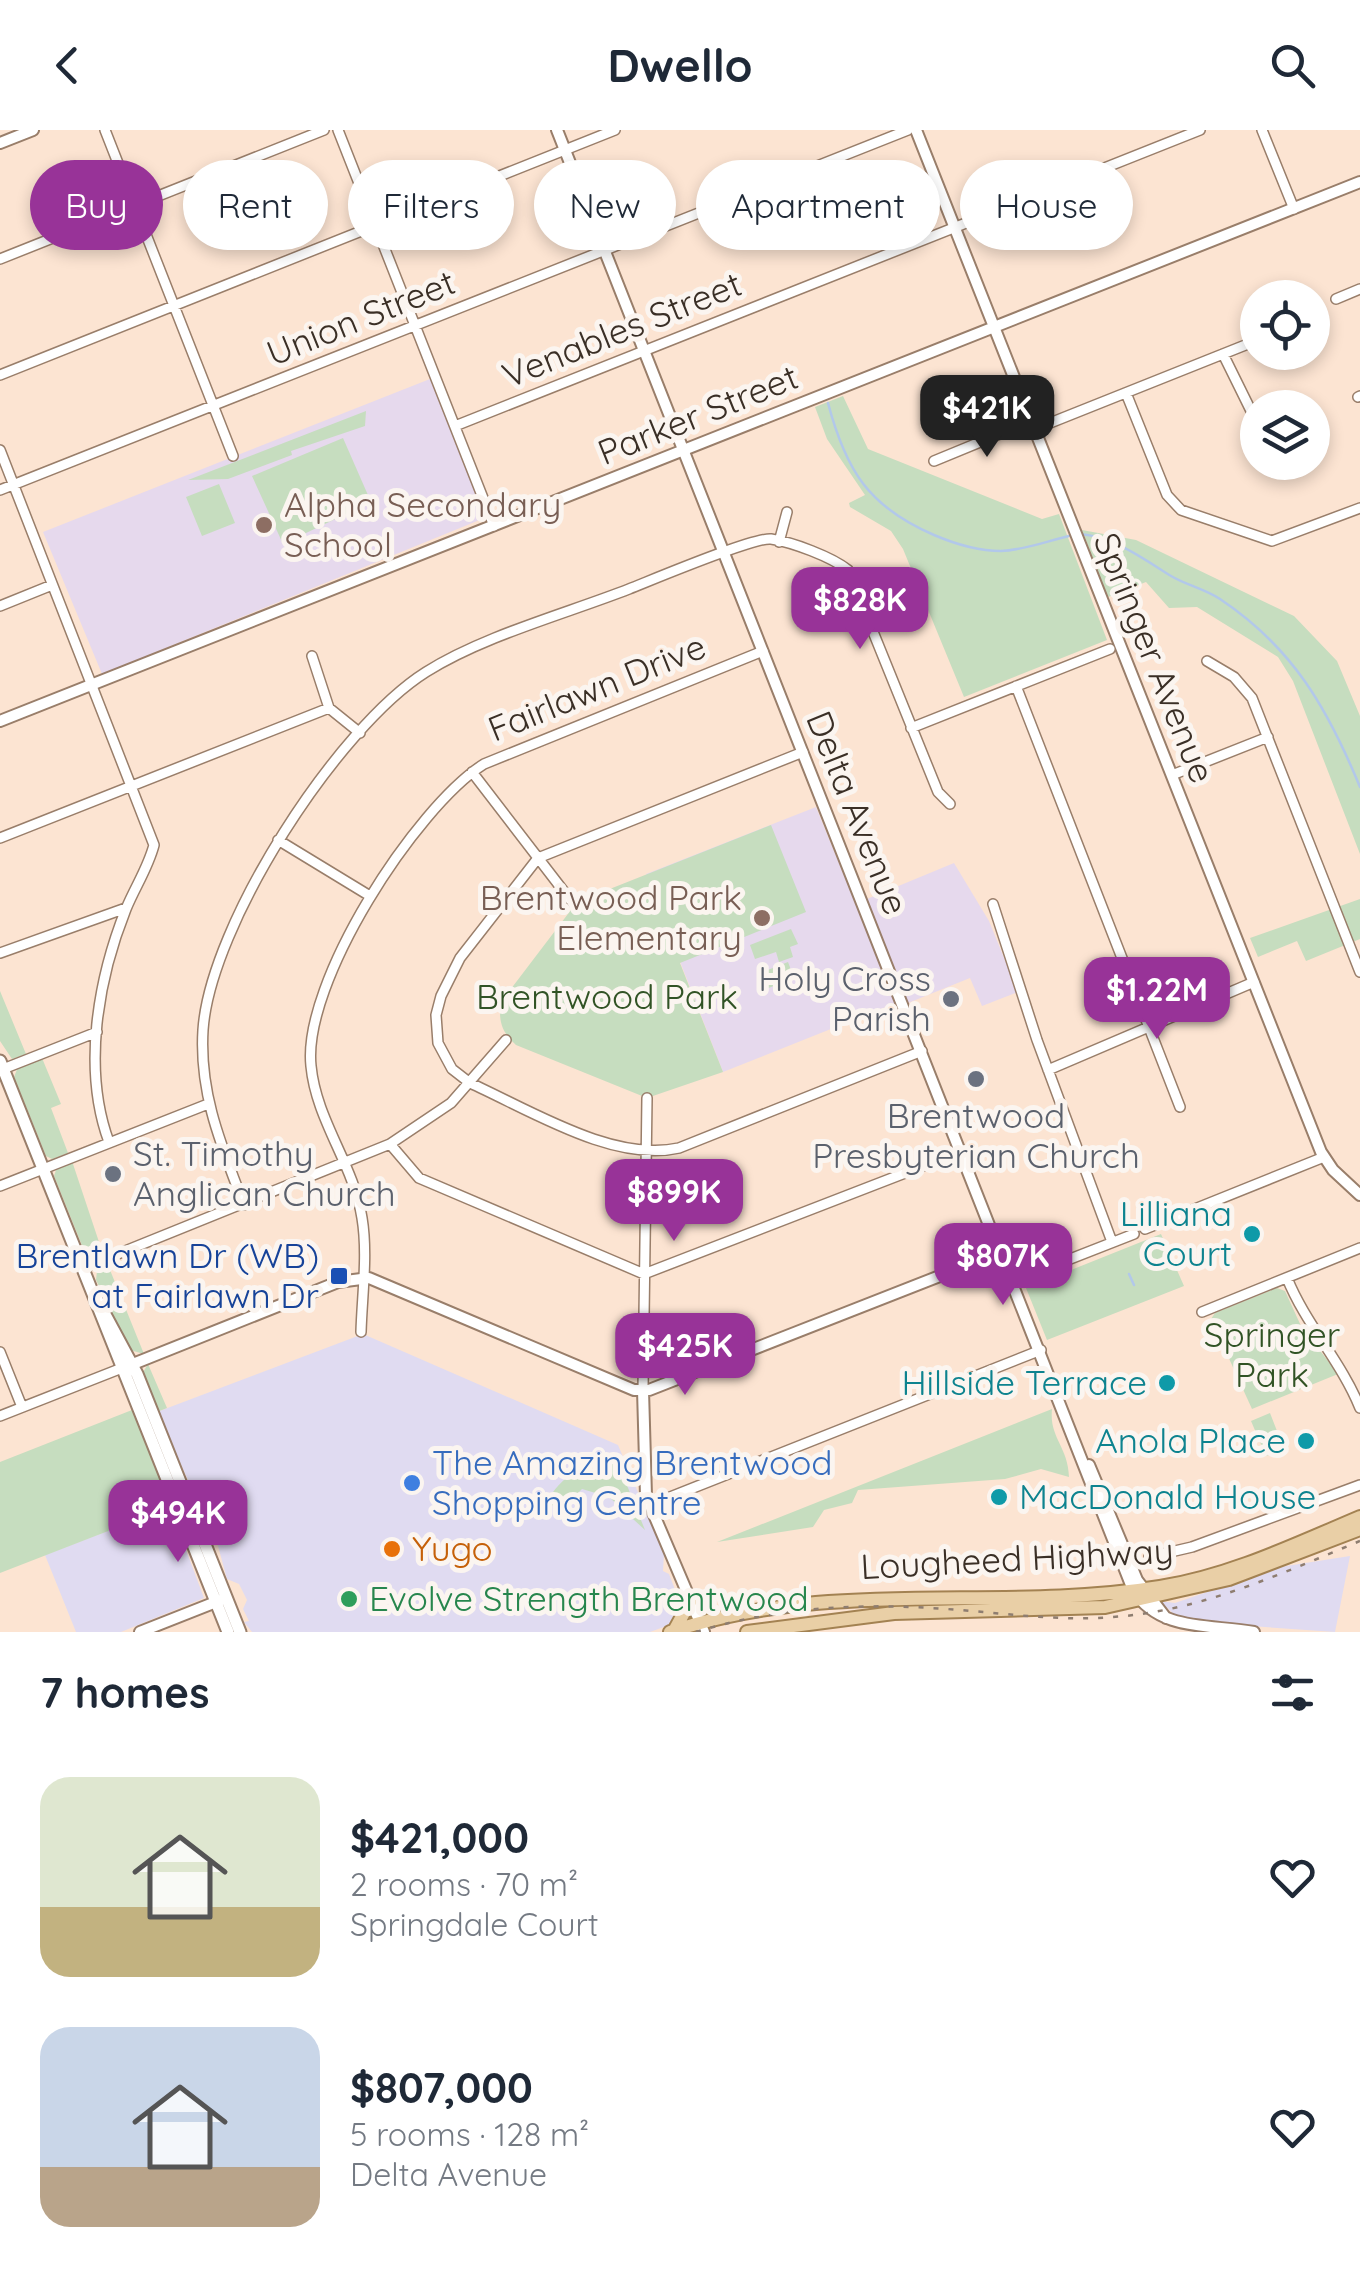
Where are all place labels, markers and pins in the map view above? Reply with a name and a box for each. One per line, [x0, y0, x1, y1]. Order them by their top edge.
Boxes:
pin: $421K [917, 375, 1057, 460]
place label: Alpha Secondary School [284, 482, 561, 566]
marker: Alpha Secondary School [253, 514, 275, 536]
pin: $828K [790, 567, 930, 652]
place label: Brentwood Park Elementary [480, 875, 742, 959]
marker: Brentwood Park Elementary [751, 907, 773, 929]
place label: Holy Cross Parish [758, 956, 931, 1040]
pin: $1.22M [1076, 957, 1238, 1042]
marker: Holy Cross Parish [940, 988, 962, 1010]
marker: Brentwood Presbyterian Church [965, 1068, 987, 1090]
place label: Brentwood Presbyterian Church [812, 1093, 1140, 1177]
place label: St. Timothy Anglican Church [133, 1131, 396, 1215]
pin: $899K [604, 1159, 744, 1244]
marker: St. Timothy Anglican Church [102, 1163, 124, 1185]
place label: Lilliana Court [1120, 1191, 1232, 1275]
pin: $807K [933, 1223, 1073, 1308]
marker: Lilliana Court [1241, 1223, 1263, 1245]
place label: Brentlawn Dr (WB) at Fairlawn Dr [16, 1233, 319, 1317]
marker: Brentlawn Dr (WB) at Fairlawn Dr [328, 1265, 350, 1287]
pin: $425K [615, 1313, 755, 1398]
place label: Hillside Terrace [901, 1360, 1147, 1404]
marker: Hillside Terrace [1156, 1372, 1178, 1394]
place label: Anola Place [1095, 1418, 1286, 1462]
marker: Anola Place [1295, 1430, 1317, 1452]
place label: The Amazing Brentwood Shopping Centre [432, 1440, 833, 1524]
marker: The Amazing Brentwood Shopping Centre [401, 1472, 423, 1494]
place label: MacDonald House [1019, 1474, 1316, 1518]
pin: $494K [108, 1480, 248, 1565]
marker: MacDonald House [988, 1486, 1010, 1508]
place label: Yugo [412, 1526, 493, 1570]
marker: Yugo [381, 1538, 403, 1560]
place label: Evolve Strength Brentwood [369, 1576, 809, 1620]
marker: Evolve Strength Brentwood [338, 1588, 360, 1610]

